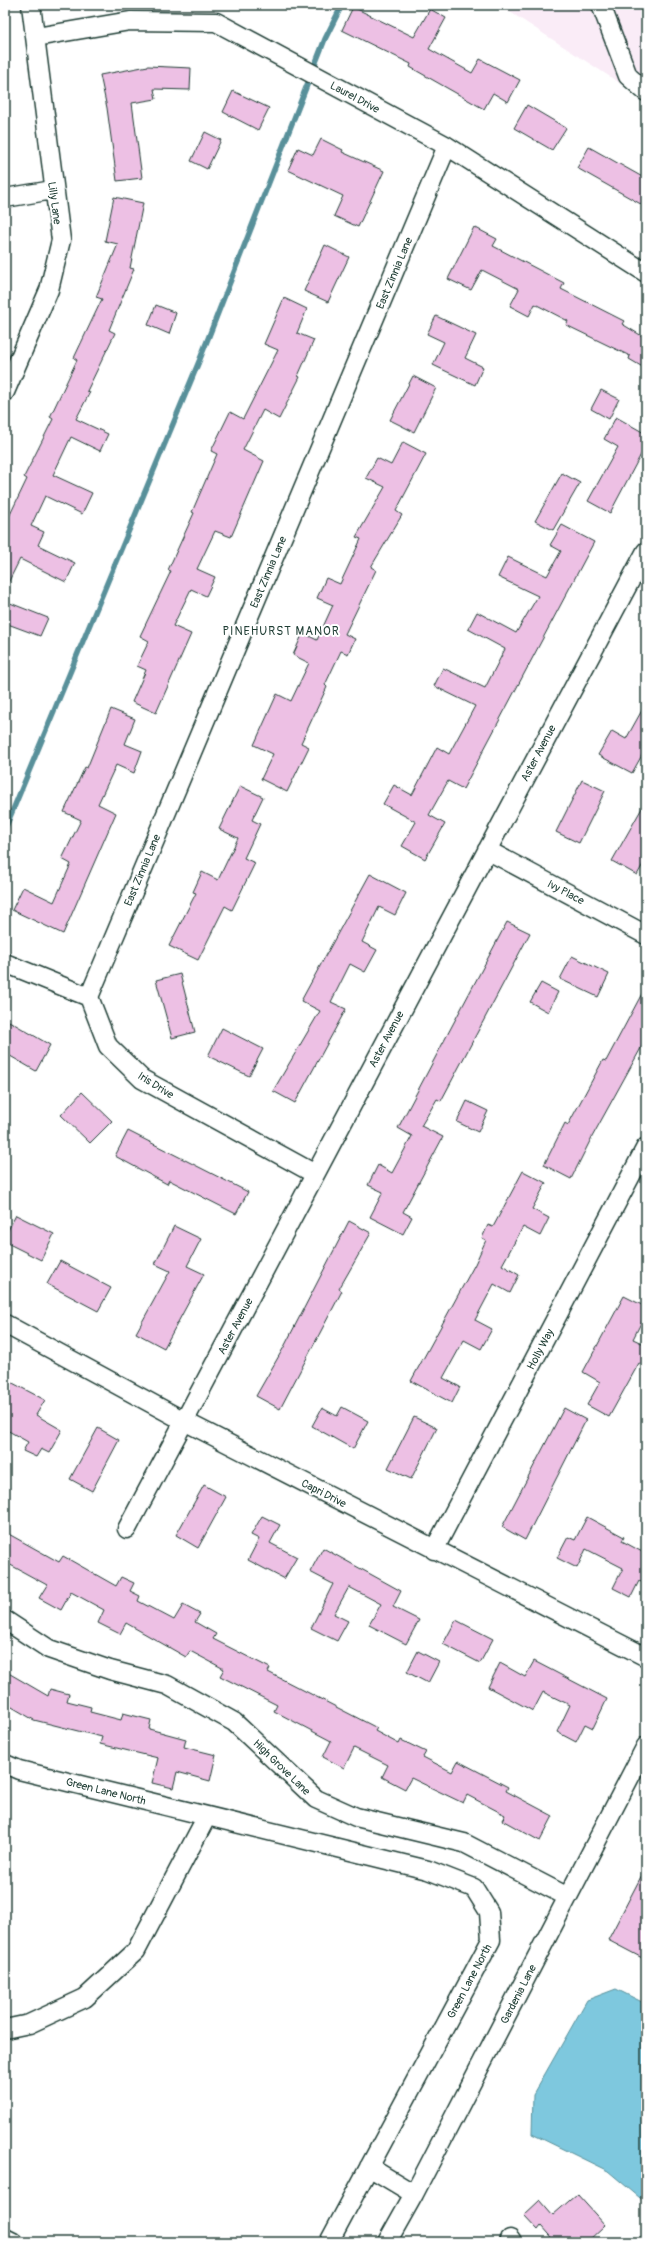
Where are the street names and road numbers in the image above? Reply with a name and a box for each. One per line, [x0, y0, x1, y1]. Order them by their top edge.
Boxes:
street label: Laurel Drive [328, 79, 382, 116]
street label: Lilly Lane [45, 181, 64, 226]
street label: East Zinnia Lane [374, 235, 416, 311]
street label: East Zinnia Lane [248, 534, 290, 610]
street label: Aster Avenue [518, 722, 559, 784]
street label: East Zinnia Lane [122, 832, 164, 908]
street label: Ivy Place [545, 877, 587, 908]
street label: Aster Avenue [366, 1008, 407, 1070]
street label: Iris Drive [135, 1069, 177, 1102]
street label: Aster Avenue [215, 1295, 256, 1357]
street label: Holly Way [524, 1326, 557, 1372]
street label: Capri Drive [299, 1477, 349, 1511]
street label: High Grove Lane [250, 1737, 313, 1798]
street label: Green Lane North [64, 1775, 147, 1808]
street label: Green Lane North [444, 1942, 494, 2021]
street label: Gardenia Lane [498, 1962, 539, 2026]

